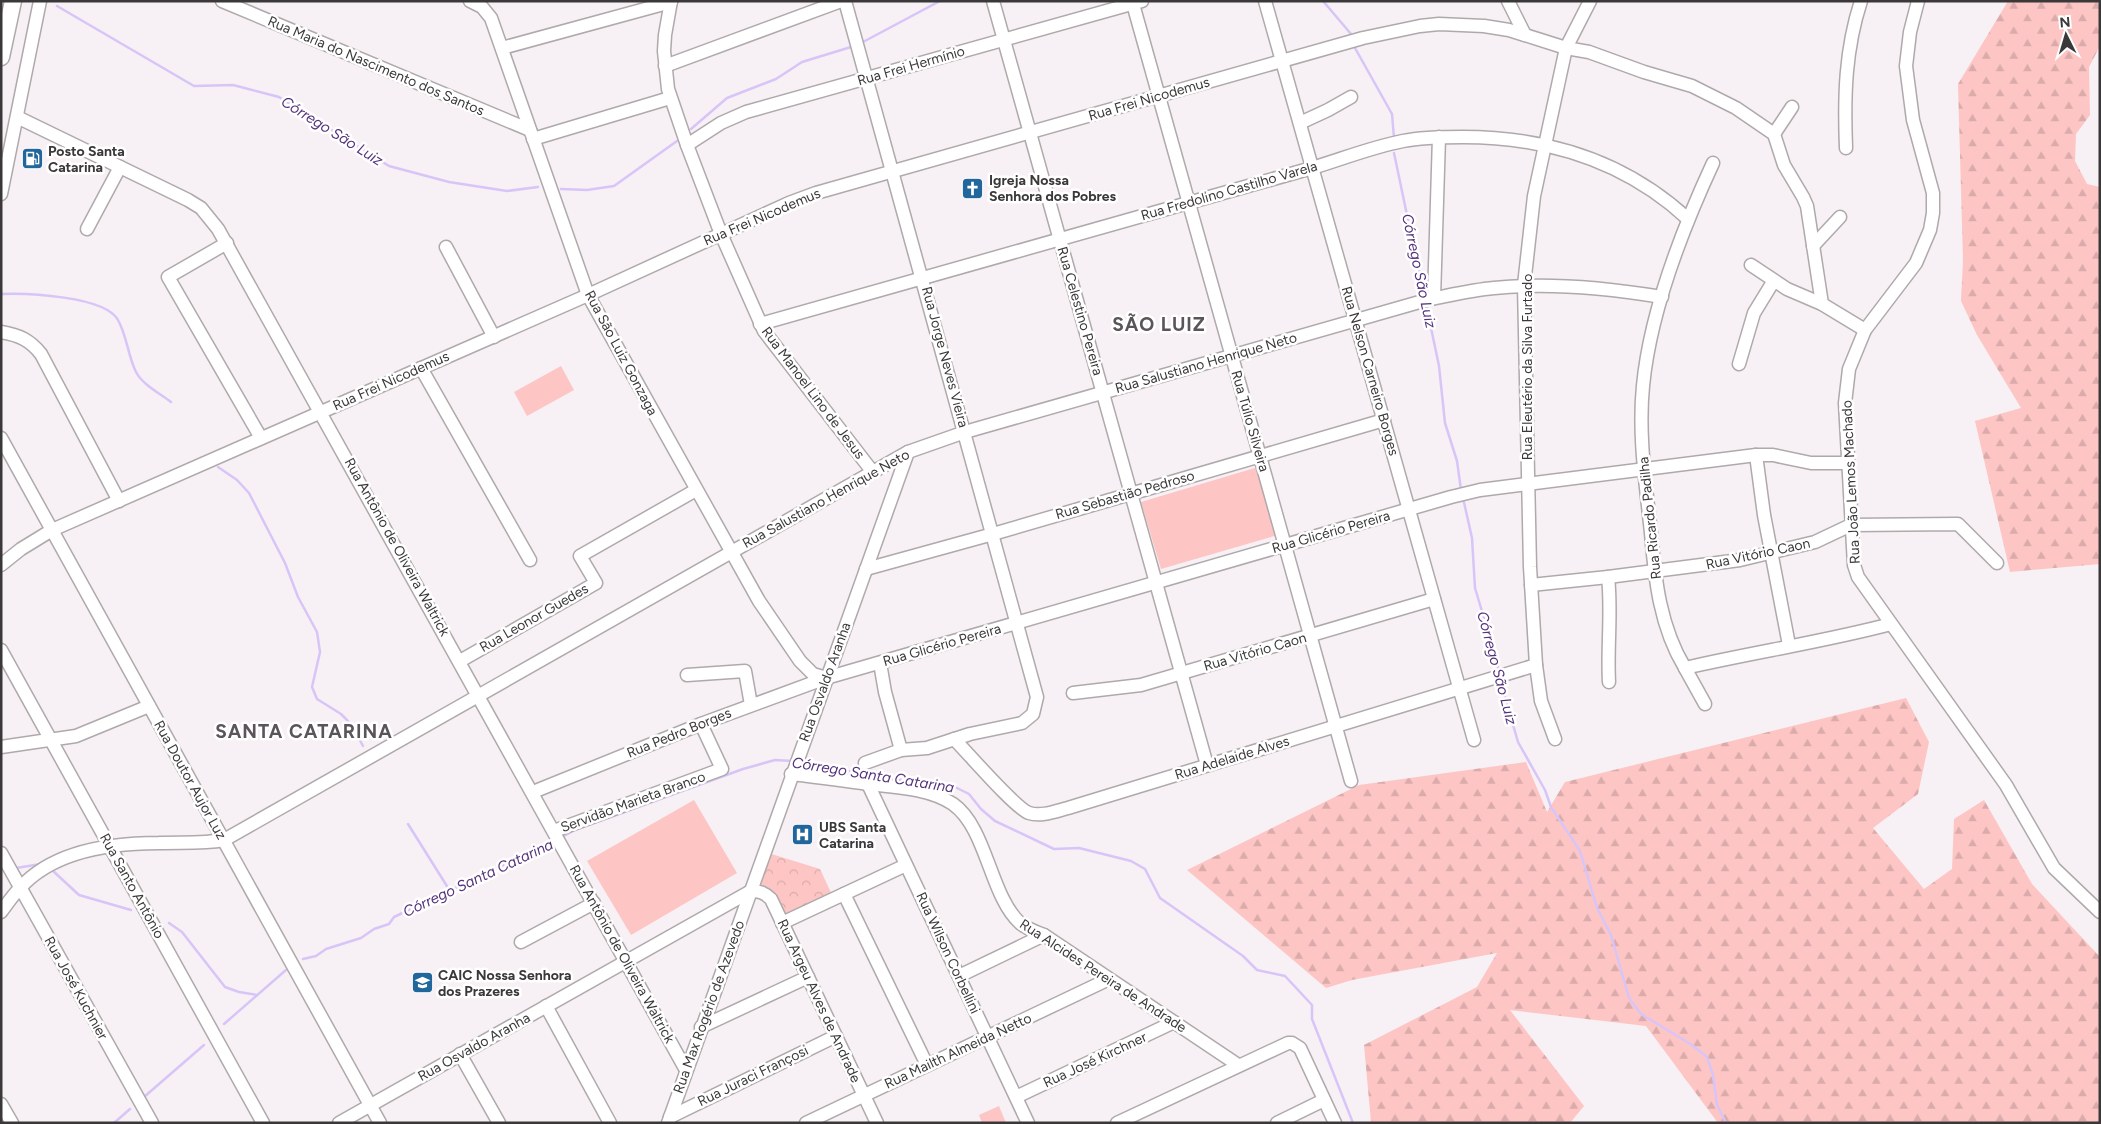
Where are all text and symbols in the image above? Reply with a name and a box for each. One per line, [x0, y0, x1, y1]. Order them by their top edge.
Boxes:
north arrow [2041, 10, 2091, 60]
street label: Rua Maria do Nascimento dos Santos [265, 12, 487, 120]
text: N [2059, 14, 2071, 31]
street label: Rua Frei Hermínio [855, 43, 967, 89]
street label: Rua Frei Nicodemus [1086, 74, 1212, 124]
water label: Córrego São Luiz [278, 92, 387, 170]
place label: Posto Santa Catarina [48, 143, 125, 176]
fuel station icon: Posto Santa Catarina [20, 147, 44, 171]
street label: Rua Fredolino Castilho Varela [1139, 158, 1319, 224]
place label: Igreja Nossa Senhora dos Pobres [989, 172, 1117, 205]
church icon: Igreja Nossa Senhora dos Pobres [961, 176, 985, 200]
street label: Rua Frei Nicodemus [701, 185, 823, 249]
water label: Córrego São Luiz [1398, 212, 1440, 331]
street label: Rua Celestino Pereira [1053, 245, 1107, 377]
street label: Rua Eleutério da Silva Furtado [1519, 274, 1536, 460]
street label: Rua Nelson Carneiro Borges [1338, 284, 1402, 458]
street label: Rua Jorge Neves Vieira [918, 285, 972, 429]
street label: Rua São Luiz Gonzaga [581, 288, 661, 418]
district label: SÃO LUIZ [1112, 313, 1206, 336]
street label: Rua Manoel Lino de Jesus [758, 324, 868, 462]
street label: Rua Salustiano Henrique Neto [1113, 329, 1299, 397]
street label: Rua Frei Nicodemus [330, 348, 452, 414]
street label: Rua Túlio Silveira [1227, 368, 1273, 474]
street label: Rua João Lemos Machado [1838, 400, 1864, 564]
street label: Rua Salustiano Henrique Neto [740, 446, 912, 552]
street label: Rua Antônio de Oliveira Waltrick [341, 455, 453, 639]
street label: Rua Ricardo Padilha [1635, 456, 1665, 580]
street label: Rua Sebastião Pedroso [1054, 467, 1196, 523]
street label: Rua Glicério Pereira [1270, 507, 1392, 557]
street label: Rua Vitório Caon [1704, 535, 1812, 573]
street label: Rua Leonor Guedes [477, 580, 591, 656]
water label: Córrego São Luiz [1473, 609, 1521, 727]
street label: Rua Osvaldo Aranha [796, 620, 854, 744]
street label: Rua Glicério Pereira [881, 620, 1003, 670]
street label: Rua Vitório Caon [1202, 629, 1309, 675]
street label: Rua Pedro Borges [624, 704, 734, 762]
street label: Rua Doutor Aujor Luz [150, 717, 230, 843]
district label: SANTA CATARINA [215, 720, 393, 743]
street label: Rua Adelaide Alves [1173, 732, 1291, 784]
water label: Córrego Santa Catarina [791, 753, 955, 797]
street label: Servidão Marieta Branco [558, 768, 708, 836]
place label: UBS Santa Catarina [819, 819, 886, 852]
hospital icon: UBS Santa Catarina [791, 823, 815, 847]
street label: Rua Santo Antônio [96, 831, 168, 941]
water label: Córrego Santa Catarina [400, 835, 556, 921]
street label: Rua Antônio de Oliveira Waltrick [566, 862, 678, 1046]
street label: Rua Wilson Corbellini [912, 890, 984, 1016]
street label: Rua Alcides Pereira de Andrade [1016, 916, 1190, 1037]
street label: Rua Argeu Alves de Andrade [774, 917, 865, 1086]
street label: Rua Max Rogério de Azevedo [670, 918, 748, 1096]
street label: Rua José Kuchnier [41, 933, 112, 1043]
place label: CAIC Nossa Senhora dos Prazeres [438, 967, 572, 1000]
school or university icon: CAIC Nossa Senhora dos Prazeres [410, 971, 434, 995]
street label: Rua Osvaldo Aranha [415, 1009, 533, 1085]
street label: Rua Mailth Almeida Netto [882, 1009, 1034, 1093]
street label: Rua José Kirchner [1041, 1028, 1150, 1091]
street label: Rua Juraci Françosi [695, 1042, 811, 1110]

